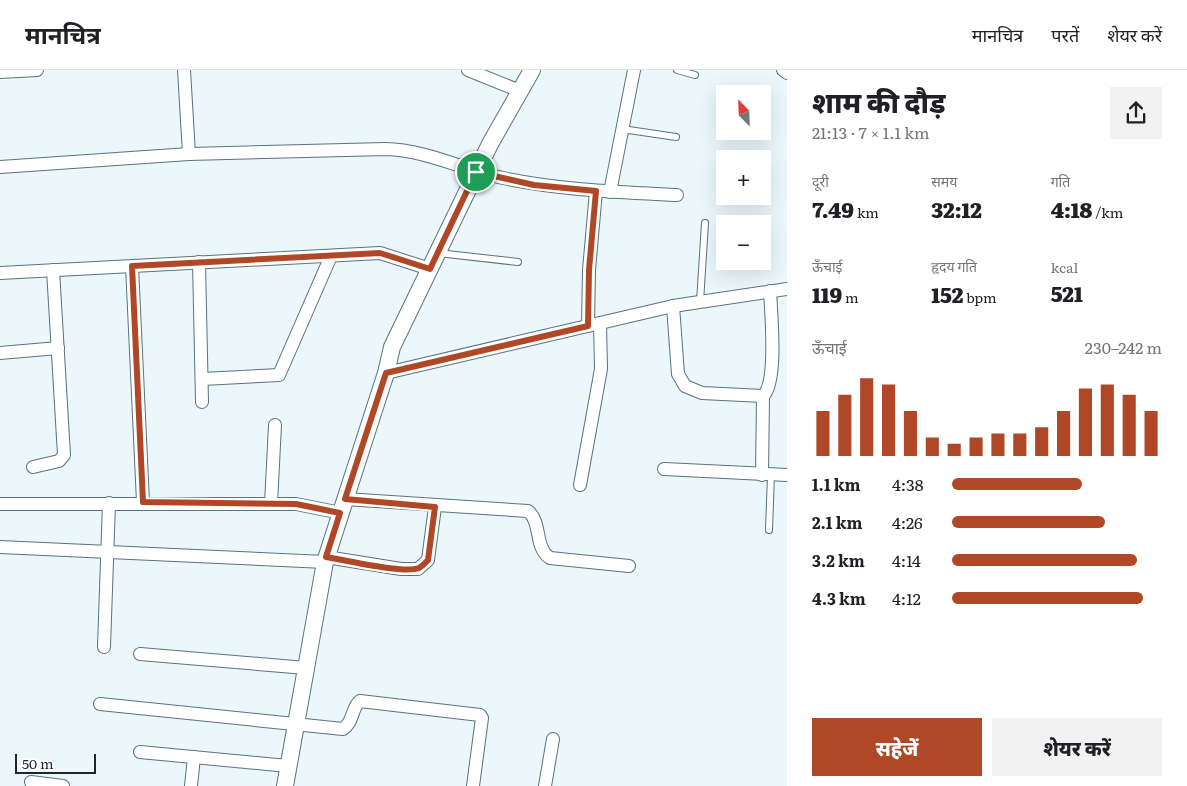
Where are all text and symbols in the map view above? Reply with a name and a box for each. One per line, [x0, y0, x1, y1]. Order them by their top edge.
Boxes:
text: मानचित्र [25, 16, 101, 51]
text: मानचित्र [972, 21, 1023, 48]
text: परतें [1051, 21, 1079, 48]
text: शेयर करें [1107, 21, 1162, 48]
text: शाम की दौड़ [812, 80, 945, 122]
north arrow [716, 85, 771, 140]
map controls [716, 85, 771, 270]
button: share [1110, 87, 1162, 139]
text: 21:13 · 7 × 1.1 km [812, 120, 929, 144]
button: + [716, 150, 771, 205]
pin [455, 151, 497, 193]
icon: arrive [462, 158, 490, 186]
text: दूरी [812, 171, 829, 191]
text: समय [931, 171, 957, 191]
text: गति [1051, 171, 1070, 191]
text: 7.49 [812, 193, 854, 224]
text: 32:12 [931, 193, 982, 224]
text: 4:18 [1051, 193, 1092, 224]
text: km [854, 202, 879, 222]
text: /km [1092, 202, 1123, 222]
button: − [716, 215, 771, 270]
text: ऊँचाई [812, 256, 842, 276]
text: हृदय गति [931, 256, 977, 276]
text: kcal [1051, 257, 1078, 277]
text: 521 [1051, 277, 1083, 308]
text: 119 [812, 278, 842, 309]
text: 152 [931, 278, 963, 309]
text: m [842, 287, 859, 307]
text: bpm [963, 287, 997, 307]
text: ऊँचाई [812, 335, 847, 359]
text: 230–242 m [1085, 335, 1162, 359]
text: 1.1 km [812, 472, 860, 496]
text: 4:38 [892, 472, 923, 496]
text: 2.1 km [812, 510, 862, 534]
text: 4:26 [892, 510, 923, 534]
text: 3.2 km [812, 548, 865, 572]
text: 4:14 [892, 548, 921, 572]
text: 4.3 km [812, 586, 866, 610]
text: 4:12 [892, 586, 921, 610]
button: सहेजें [812, 718, 982, 776]
button: शेयर करें [992, 718, 1162, 776]
scale bar [15, 751, 96, 774]
text: 50 m [22, 753, 54, 773]

